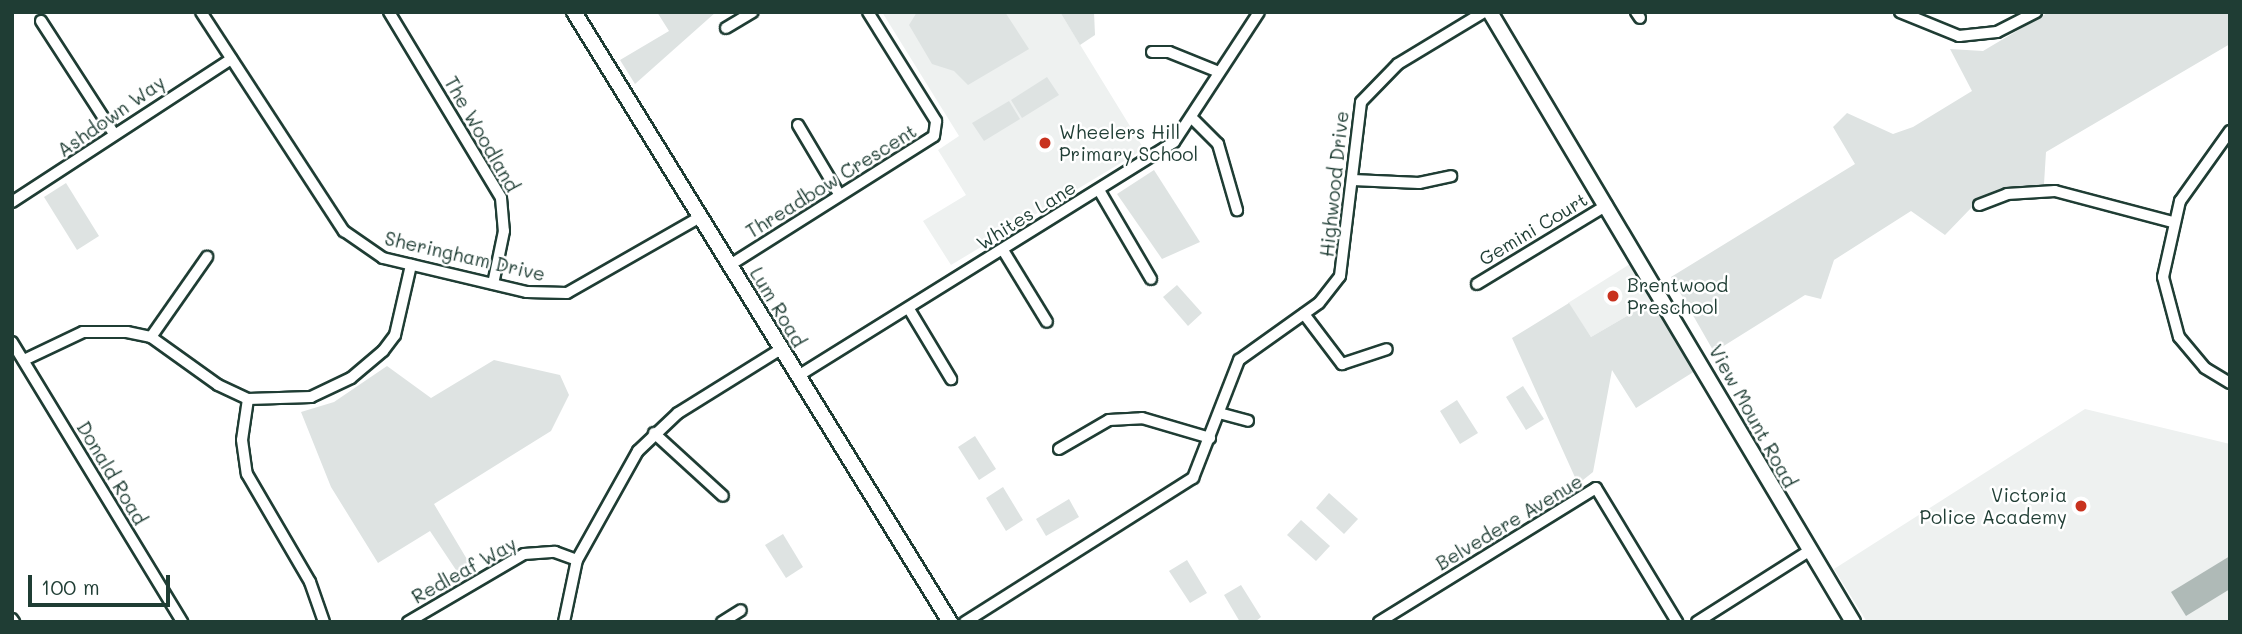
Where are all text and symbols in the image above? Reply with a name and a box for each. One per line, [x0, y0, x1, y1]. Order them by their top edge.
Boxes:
street label: Ashdown Way [53, 70, 169, 162]
street label: The Woodland [440, 72, 524, 196]
street label: Highwood Drive [1315, 110, 1353, 258]
street label: Threadbow Crescent [742, 119, 920, 243]
place label: Wheelers Hill Primary School [1059, 121, 1198, 165]
marker: Wheelers Hill Primary School [1037, 135, 1053, 151]
street label: Whites Lane [972, 175, 1080, 255]
street label: Gemini Court [1475, 188, 1591, 270]
street label: Sheringham Drive [383, 226, 547, 286]
street label: Lum Road [745, 263, 811, 351]
place label: Brentwood Preschool [1627, 274, 1728, 318]
marker: Brentwood Preschool [1605, 288, 1621, 304]
street label: View Mount Road [1704, 341, 1802, 491]
street label: Donald Road [72, 417, 152, 529]
street label: Belvedere Avenue [1432, 469, 1586, 575]
place label: Victoria Police Academy [1920, 484, 2067, 528]
marker: Victoria Police Academy [2073, 498, 2089, 514]
street label: Redleaf Way [408, 532, 520, 608]
scale bar [32, 560, 173, 604]
text: 100 m [41, 573, 100, 600]

